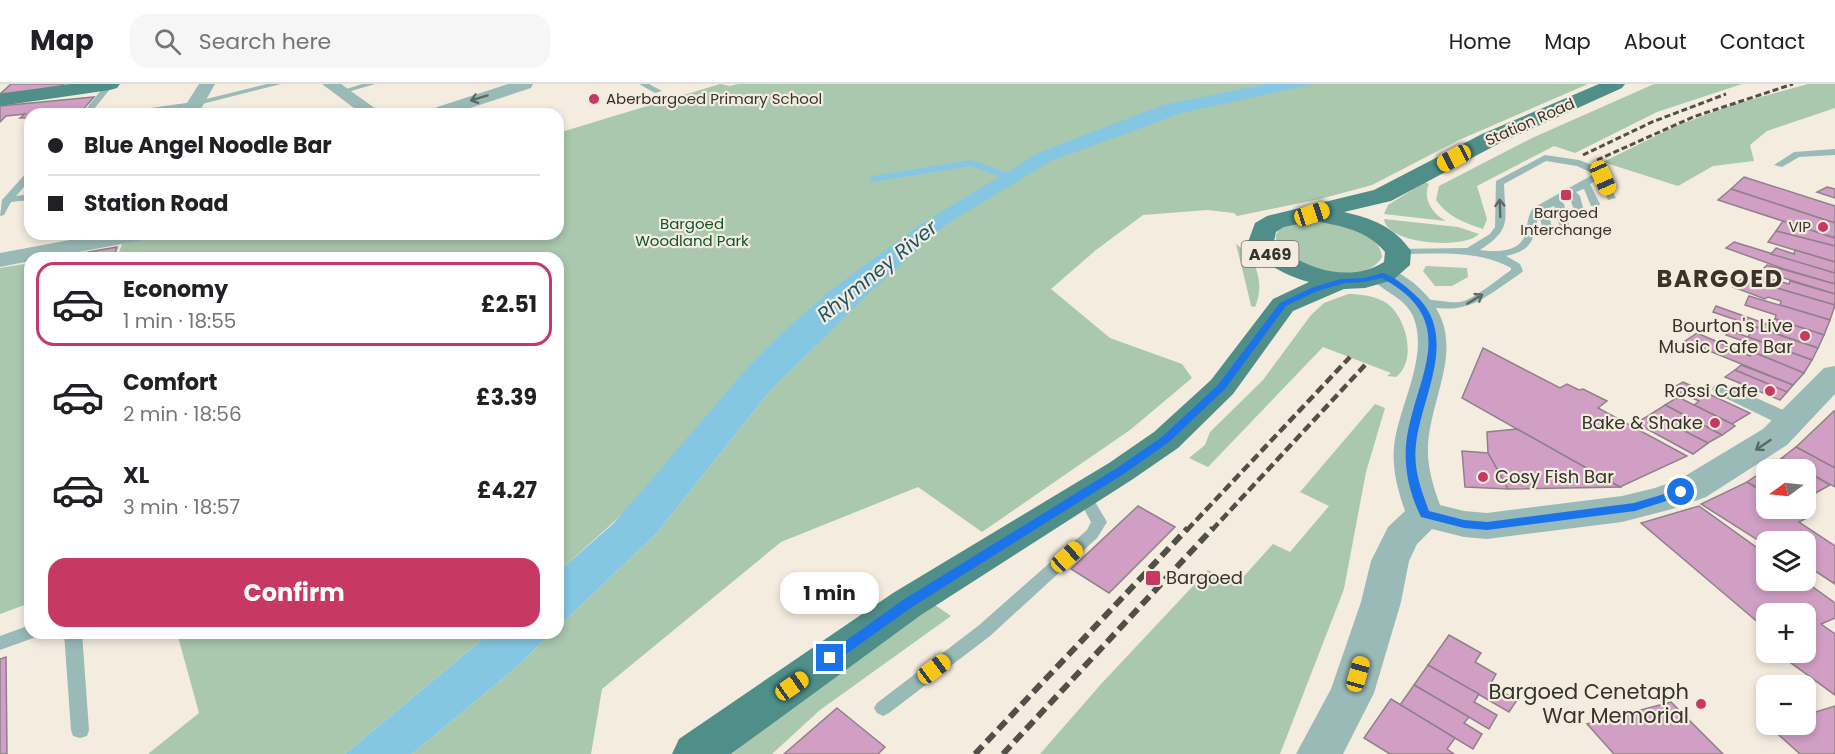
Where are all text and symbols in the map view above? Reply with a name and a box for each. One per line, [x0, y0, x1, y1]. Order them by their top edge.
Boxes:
search box [130, 14, 550, 68]
text: Map [30, 21, 94, 60]
icon: search [151, 25, 184, 58]
text: Search here [199, 26, 331, 57]
text: Home [1449, 27, 1511, 56]
text: Map [1544, 27, 1591, 56]
text: About [1624, 27, 1687, 56]
text: Contact [1720, 27, 1805, 56]
place label: Aberbargoed Primary School [606, 88, 822, 109]
marker: Aberbargoed Primary School [587, 92, 601, 106]
street label: Station Road [1482, 92, 1578, 151]
one-way arrow [470, 94, 489, 105]
text: Blue Angel Noodle Bar [84, 130, 332, 161]
car [1434, 142, 1474, 174]
car [1587, 158, 1619, 198]
text: Station Road [84, 188, 229, 219]
marker: Bargoed Interchange [1559, 188, 1573, 202]
one-way arrow [1494, 198, 1505, 218]
car [1292, 200, 1332, 228]
place label: Bargoed Interchange [1520, 202, 1612, 240]
park label: Bargoed Woodland Park [635, 213, 749, 251]
water label: Rhymney River [811, 213, 944, 328]
place label: VIP [1788, 216, 1811, 237]
marker: VIP [1816, 220, 1830, 234]
road number: A469 [1242, 241, 1298, 267]
district label: BARGOED [1656, 262, 1784, 295]
text: Economy [123, 274, 228, 305]
icon: car [51, 277, 105, 331]
text: £2.51 [481, 289, 537, 320]
one-way arrow [1466, 292, 1483, 304]
text: 1 min · 18:55 [123, 307, 236, 335]
place label: Bourton's Live Music Cafe Bar [1659, 313, 1793, 359]
marker: Bourton's Live Music Cafe Bar [1798, 329, 1812, 343]
text: Comfort [123, 367, 217, 398]
icon: car [51, 370, 105, 424]
place label: Rossi Cafe [1664, 378, 1758, 403]
text: £3.39 [476, 382, 537, 413]
marker: Rossi Cafe [1763, 384, 1777, 398]
text: 2 min · 18:56 [123, 400, 242, 428]
place label: Bake & Shake [1582, 410, 1703, 435]
marker: Bake & Shake [1708, 416, 1722, 430]
one-way arrow [1756, 439, 1772, 451]
north arrow [1756, 459, 1816, 519]
map controls [1756, 459, 1816, 735]
text: XL [123, 460, 149, 491]
icon: car [51, 463, 105, 517]
place label: Cosy Fish Bar [1495, 464, 1614, 489]
marker: Cosy Fish Bar [1476, 470, 1490, 484]
text: £4.27 [477, 475, 537, 506]
route start [1667, 478, 1694, 505]
text: 3 min · 18:57 [123, 493, 240, 521]
button: layers [1756, 531, 1816, 591]
car [1048, 538, 1086, 576]
button: Confirm [48, 558, 540, 627]
place label: Bargoed [1166, 565, 1243, 590]
marker: Bargoed [1144, 569, 1162, 587]
callout: 1 min [780, 571, 880, 613]
text: 1 min [803, 579, 856, 607]
button: + [1756, 603, 1816, 663]
route end [816, 644, 843, 671]
car [914, 651, 954, 687]
car [1344, 654, 1372, 694]
car [772, 668, 812, 704]
button: − [1756, 675, 1816, 735]
place label: Bargoed Cenetaph War Memorial [1488, 677, 1689, 730]
marker: Bargoed Cenetaph War Memorial [1694, 697, 1708, 711]

